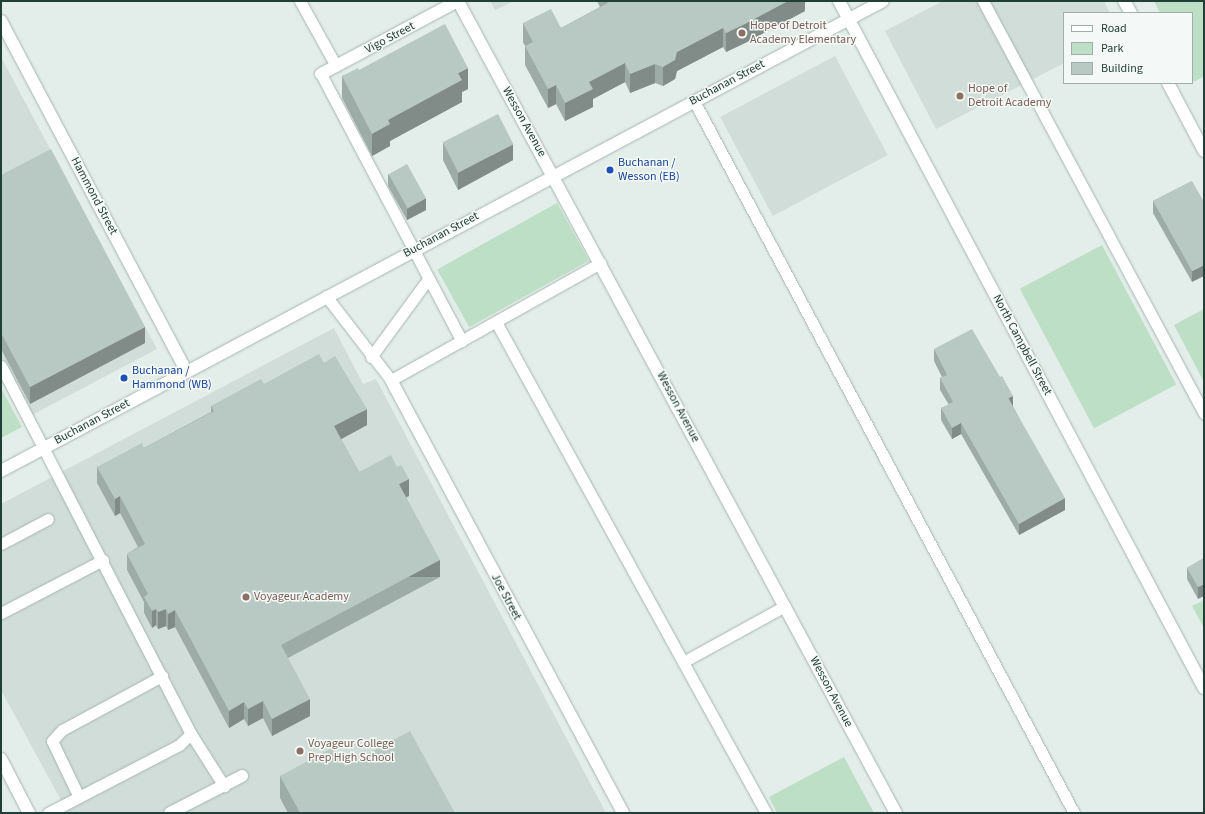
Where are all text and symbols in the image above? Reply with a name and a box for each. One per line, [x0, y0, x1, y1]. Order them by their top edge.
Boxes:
legend [1063, 12, 1193, 84]
street label: Vigo Street [363, 19, 417, 57]
place label: Hope of Detroit Academy Elementary [750, 19, 856, 47]
text: Road [1101, 20, 1127, 37]
marker: Hope of Detroit Academy Elementary [737, 28, 747, 38]
text: Park [1101, 40, 1123, 57]
street label: Buchanan Street [687, 57, 767, 109]
text: Building [1101, 60, 1143, 77]
place label: Hope of Detroit Academy [968, 82, 1051, 110]
street label: Wesson Avenue [499, 84, 549, 160]
marker: Hope of Detroit Academy [955, 91, 965, 101]
street label: Hammond Street [67, 155, 121, 237]
place label: Buchanan / Wesson (EB) [618, 156, 680, 184]
marker: Buchanan / Wesson (EB) [605, 165, 615, 175]
street label: Buchanan Street [401, 209, 481, 261]
street label: North Campbell Street [989, 292, 1055, 398]
place label: Buchanan / Hammond (WB) [132, 364, 212, 392]
street label: Wesson Avenue [653, 369, 703, 445]
marker: Buchanan / Hammond (WB) [119, 373, 129, 383]
street label: Buchanan Street [52, 396, 132, 448]
street label: Joe Street [488, 571, 524, 623]
place label: Voyageur Academy [254, 590, 349, 604]
marker: Voyageur Academy [241, 592, 251, 602]
street label: Wesson Avenue [806, 654, 856, 730]
place label: Voyageur College Prep High School [308, 737, 394, 765]
marker: Voyageur College Prep High School [295, 746, 305, 756]

